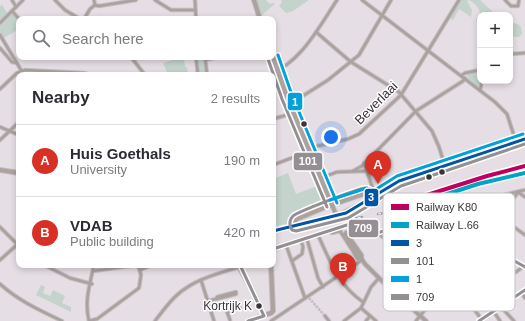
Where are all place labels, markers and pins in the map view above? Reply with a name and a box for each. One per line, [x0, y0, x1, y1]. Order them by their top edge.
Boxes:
unlabelled marker [299, 119, 309, 129]
pin: A [365, 151, 391, 184]
unlabelled marker [437, 167, 447, 177]
unlabelled marker [424, 172, 434, 182]
pin: B [330, 253, 356, 286]
place label: Kortrijk K [203, 299, 252, 313]
marker: Kortrijk K [254, 301, 264, 311]

